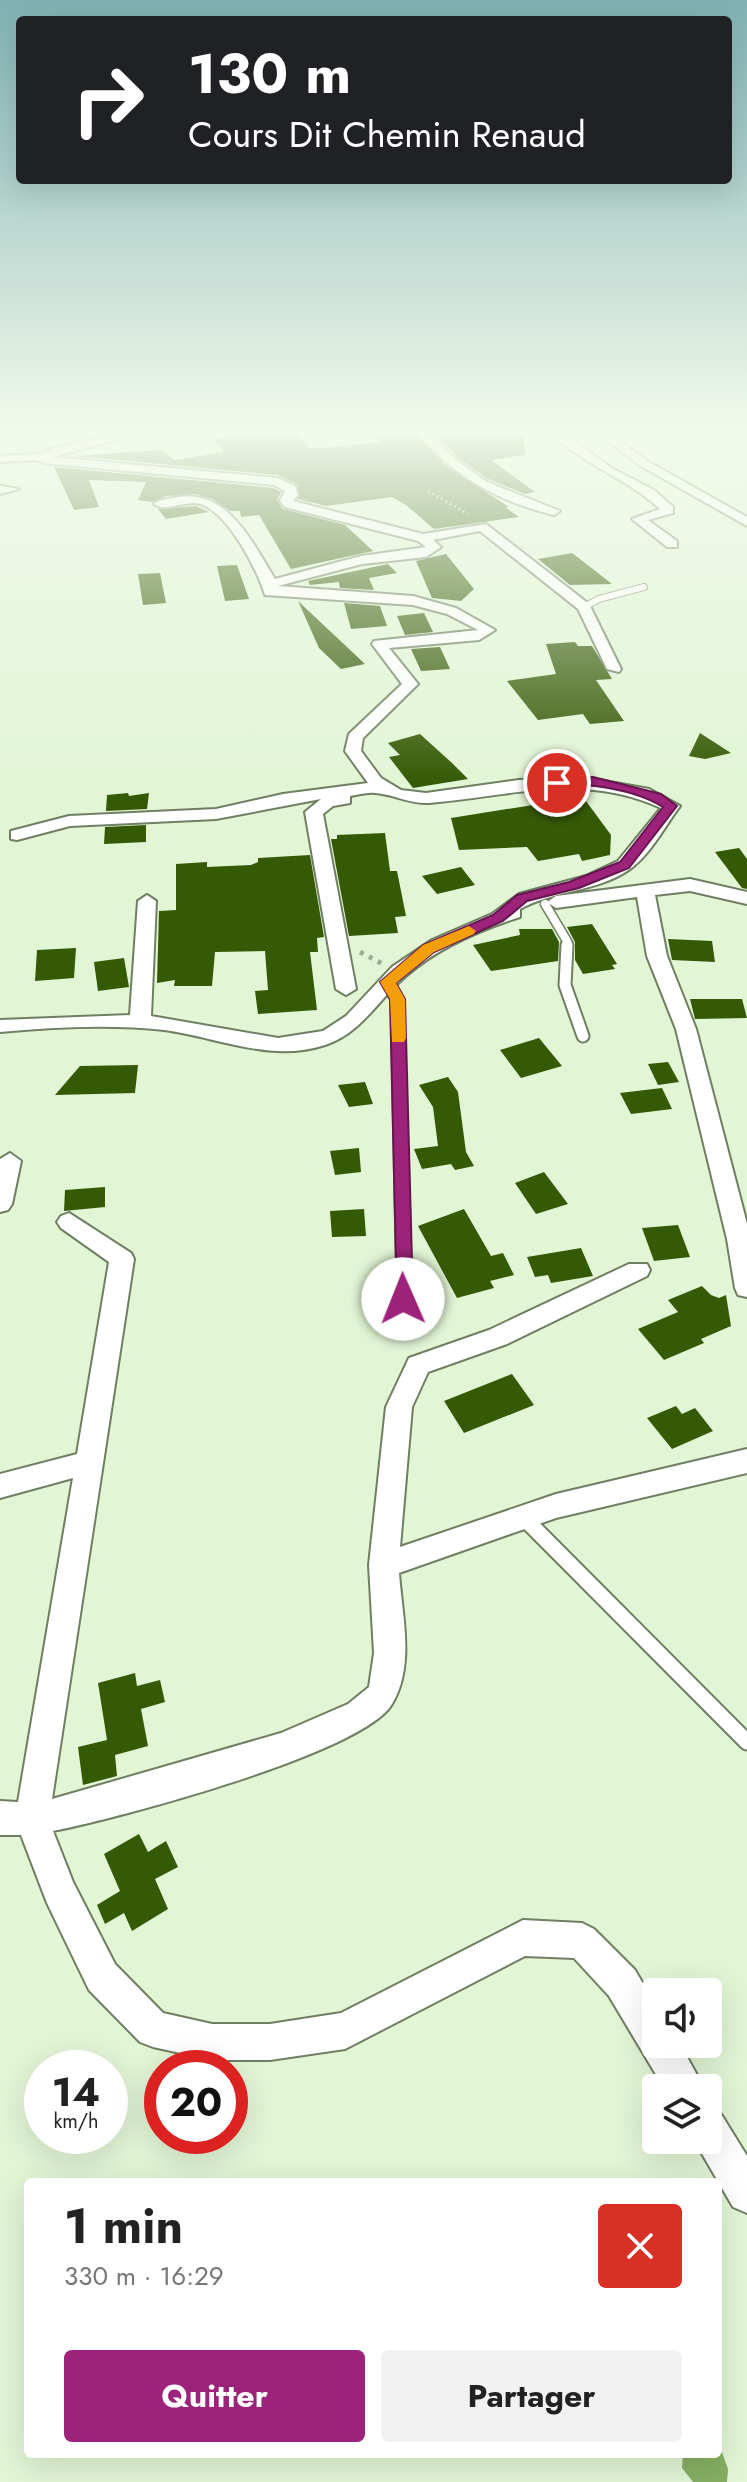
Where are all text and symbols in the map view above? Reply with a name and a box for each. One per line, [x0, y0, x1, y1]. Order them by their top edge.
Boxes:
text: 130 m [188, 33, 351, 114]
icon: right [56, 48, 160, 152]
text: Cours Dit Chemin Renaud [188, 108, 586, 160]
pin [523, 749, 591, 817]
icon: arrive [535, 761, 579, 805]
position arrow [361, 1257, 445, 1341]
map controls [642, 1978, 722, 2154]
button: sound [642, 1978, 722, 2058]
speed limit sign: 20 [144, 2050, 248, 2154]
text: 14 [52, 2063, 100, 2121]
button: layers [642, 2074, 722, 2154]
text: km/h [53, 2107, 99, 2136]
text: 1 min [64, 2192, 183, 2261]
button: close [598, 2204, 682, 2288]
text: 330 m · 16:29 [64, 2257, 224, 2295]
button: Quitter [64, 2350, 365, 2442]
button: Partager [381, 2350, 682, 2442]

